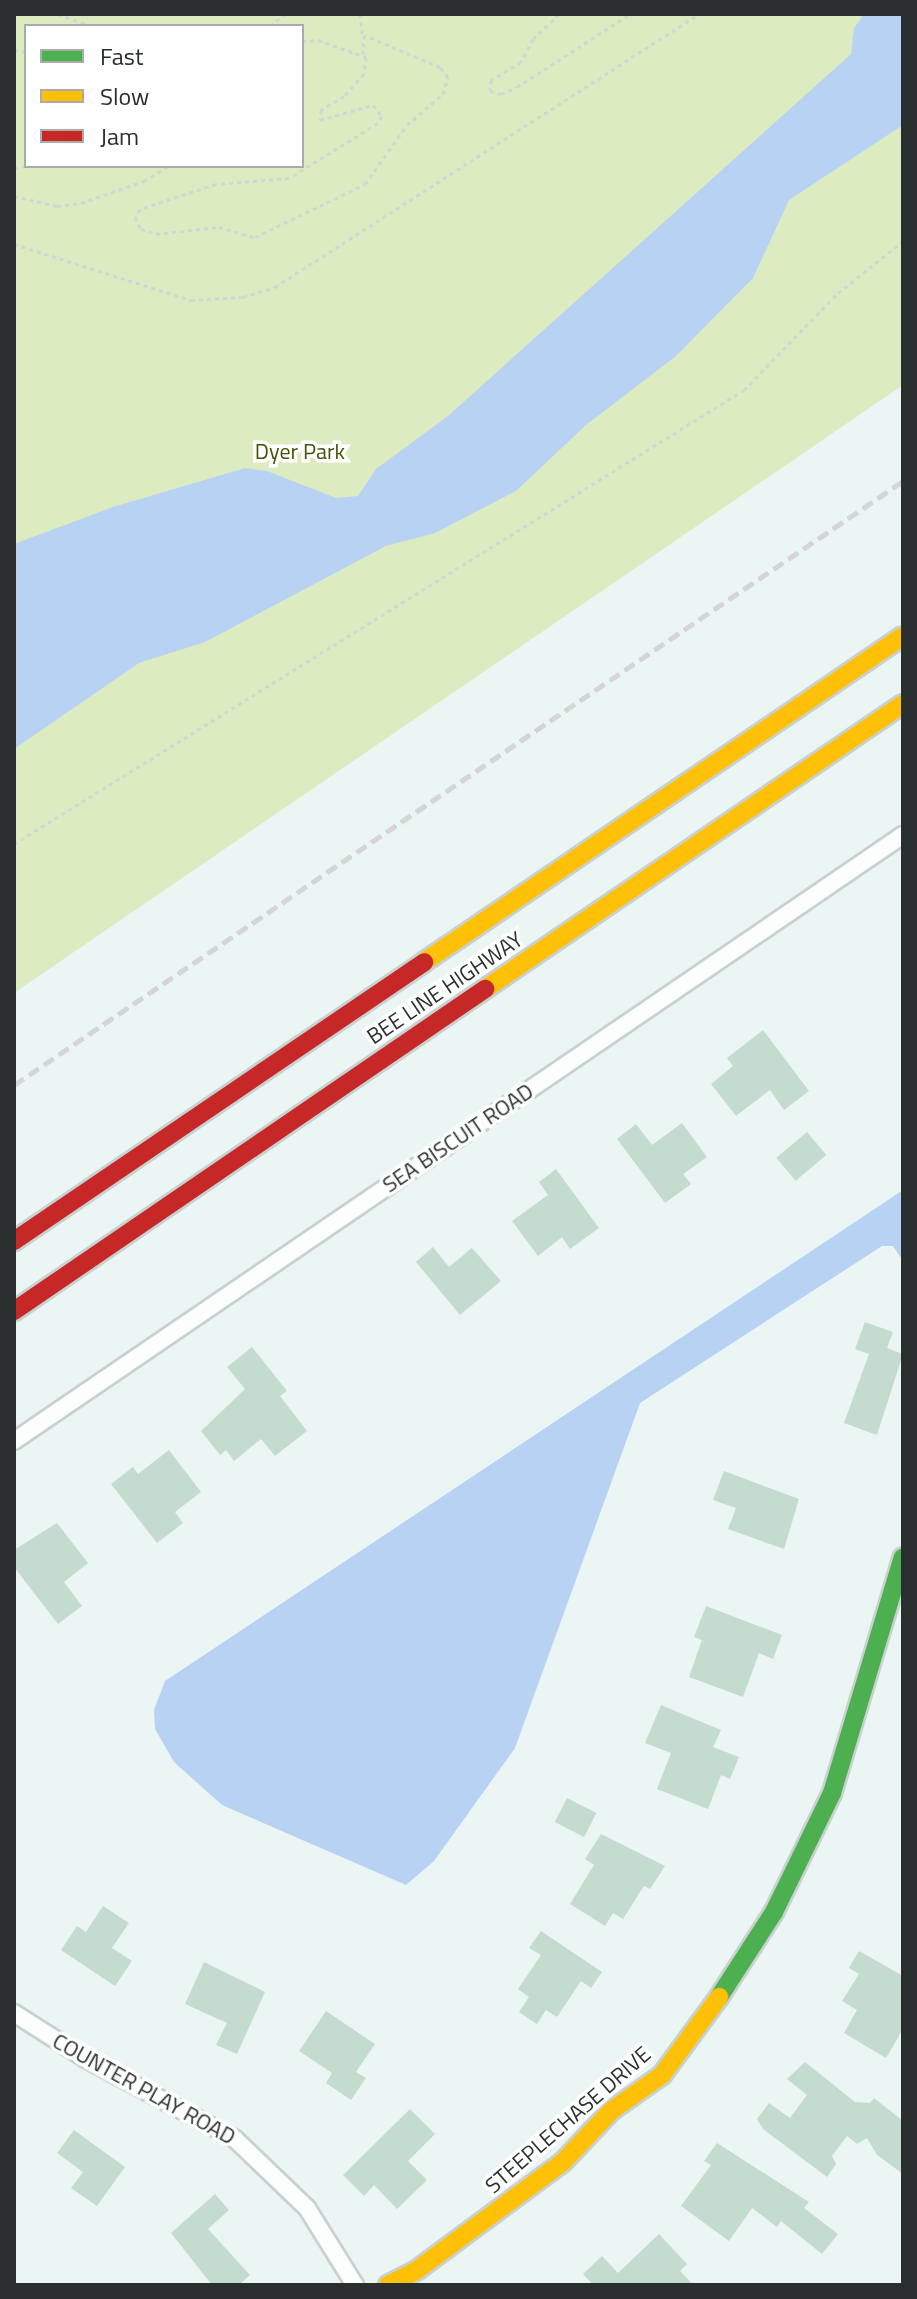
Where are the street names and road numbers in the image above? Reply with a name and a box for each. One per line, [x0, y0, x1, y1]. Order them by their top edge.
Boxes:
street label: BEE LINE HIGHWAY [362, 926, 528, 1050]
street label: SEA BISCUIT ROAD [378, 1078, 538, 1198]
street label: COUNTER PLAY ROAD [48, 2028, 240, 2150]
street label: STEEPLECHASE DRIVE [480, 2041, 656, 2199]

